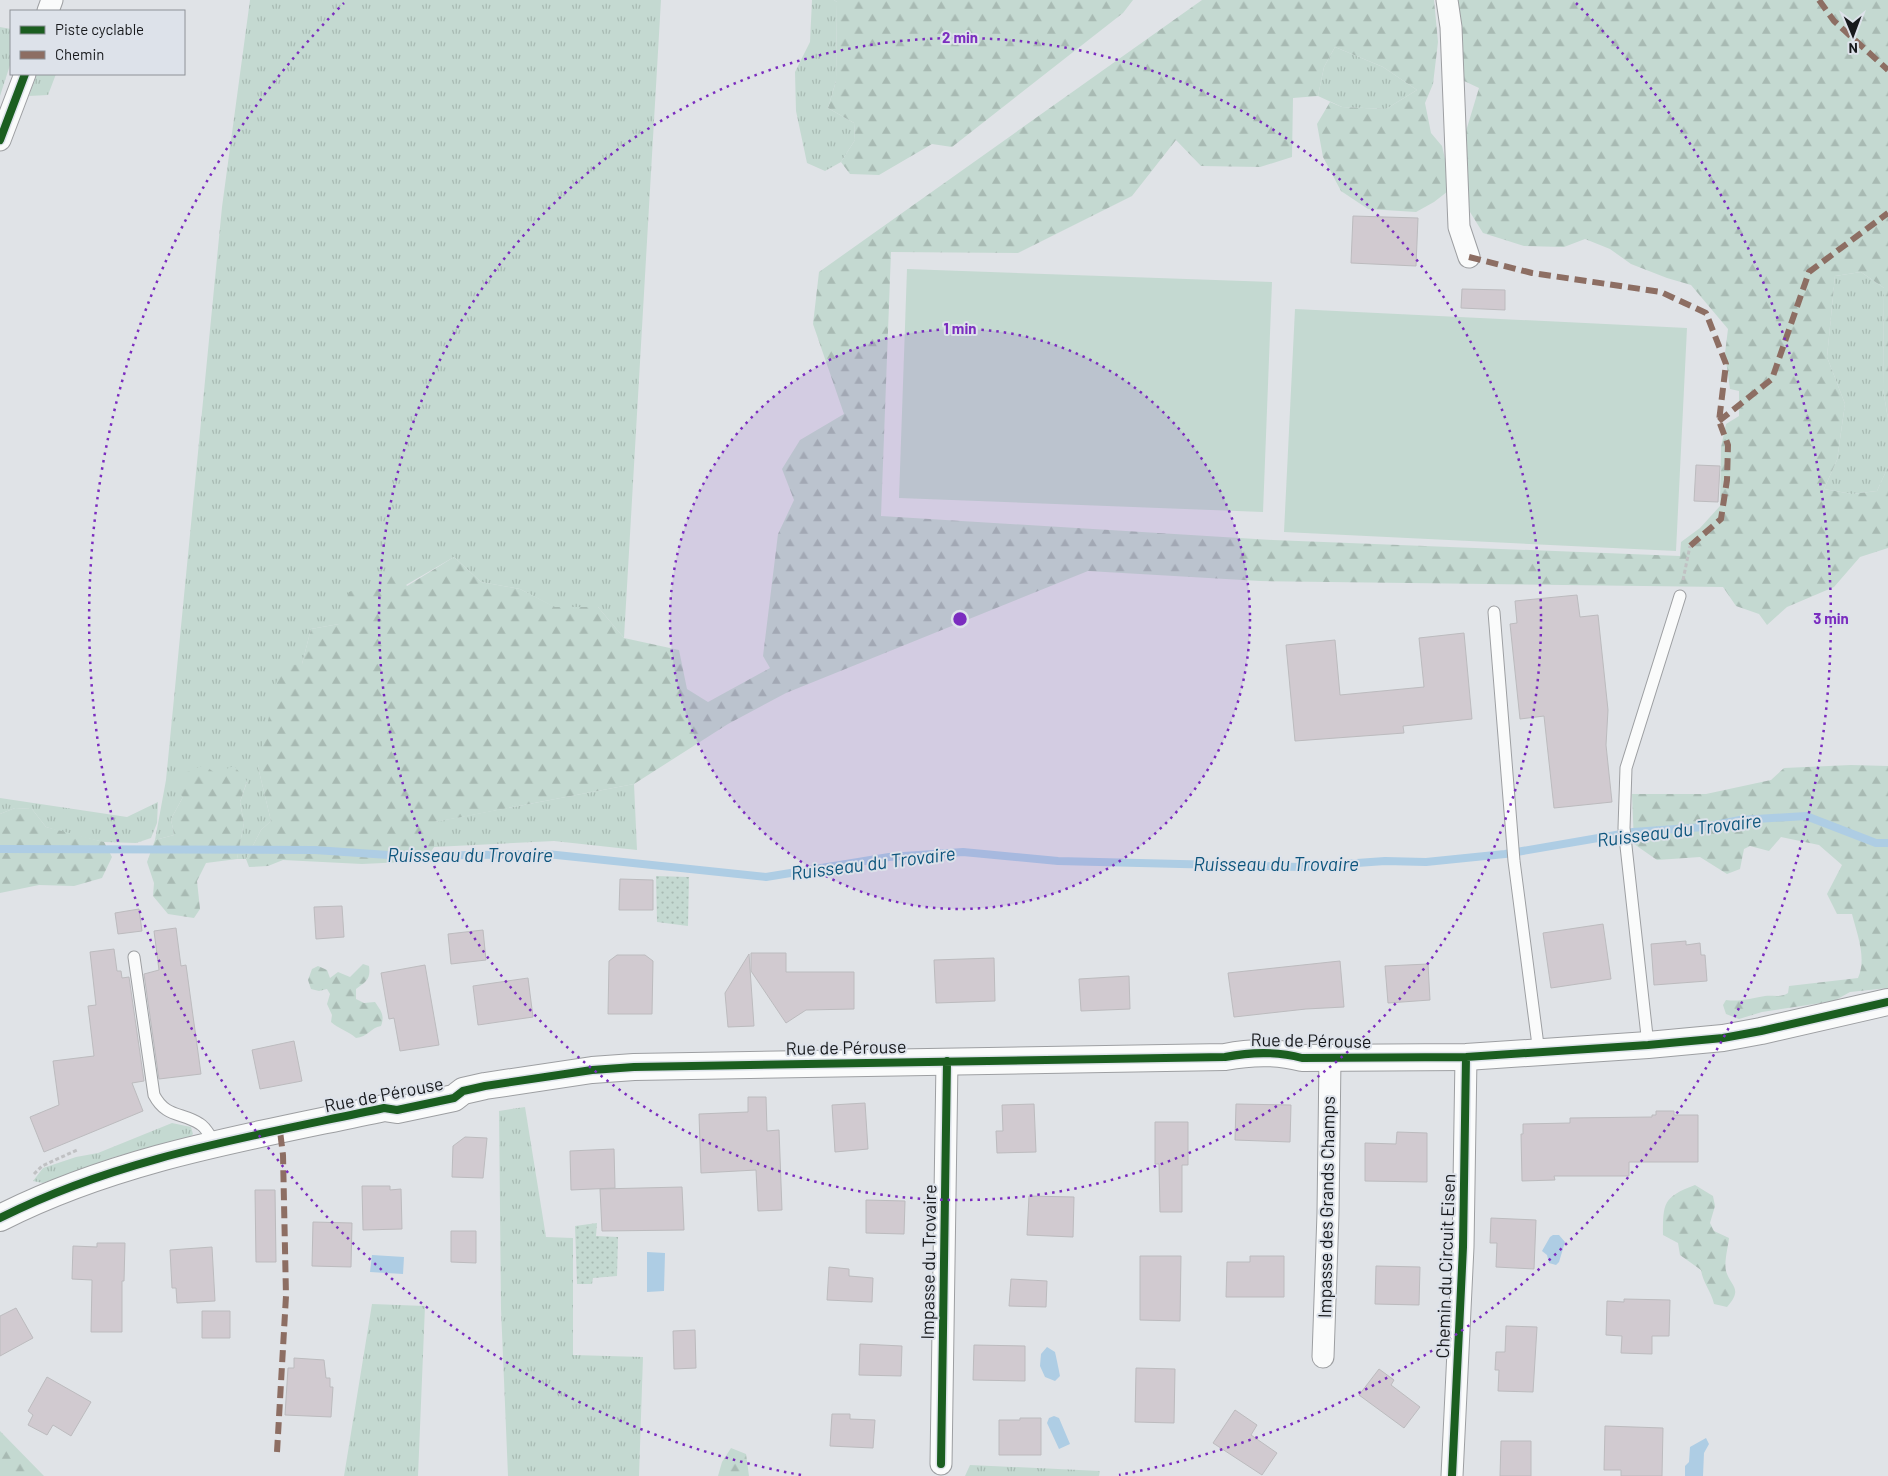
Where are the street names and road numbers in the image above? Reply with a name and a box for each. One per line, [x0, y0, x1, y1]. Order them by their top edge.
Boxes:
street label: Rue de Pérouse [1250, 1028, 1372, 1052]
street label: Rue de Pérouse [785, 1035, 907, 1059]
street label: Rue de Pérouse [322, 1072, 445, 1116]
street label: Impasse des Grands Champs [1313, 1096, 1339, 1318]
street label: Chemin du Circuit Eisen [1431, 1173, 1459, 1359]
street label: Impasse du Trovaire [916, 1184, 940, 1340]

